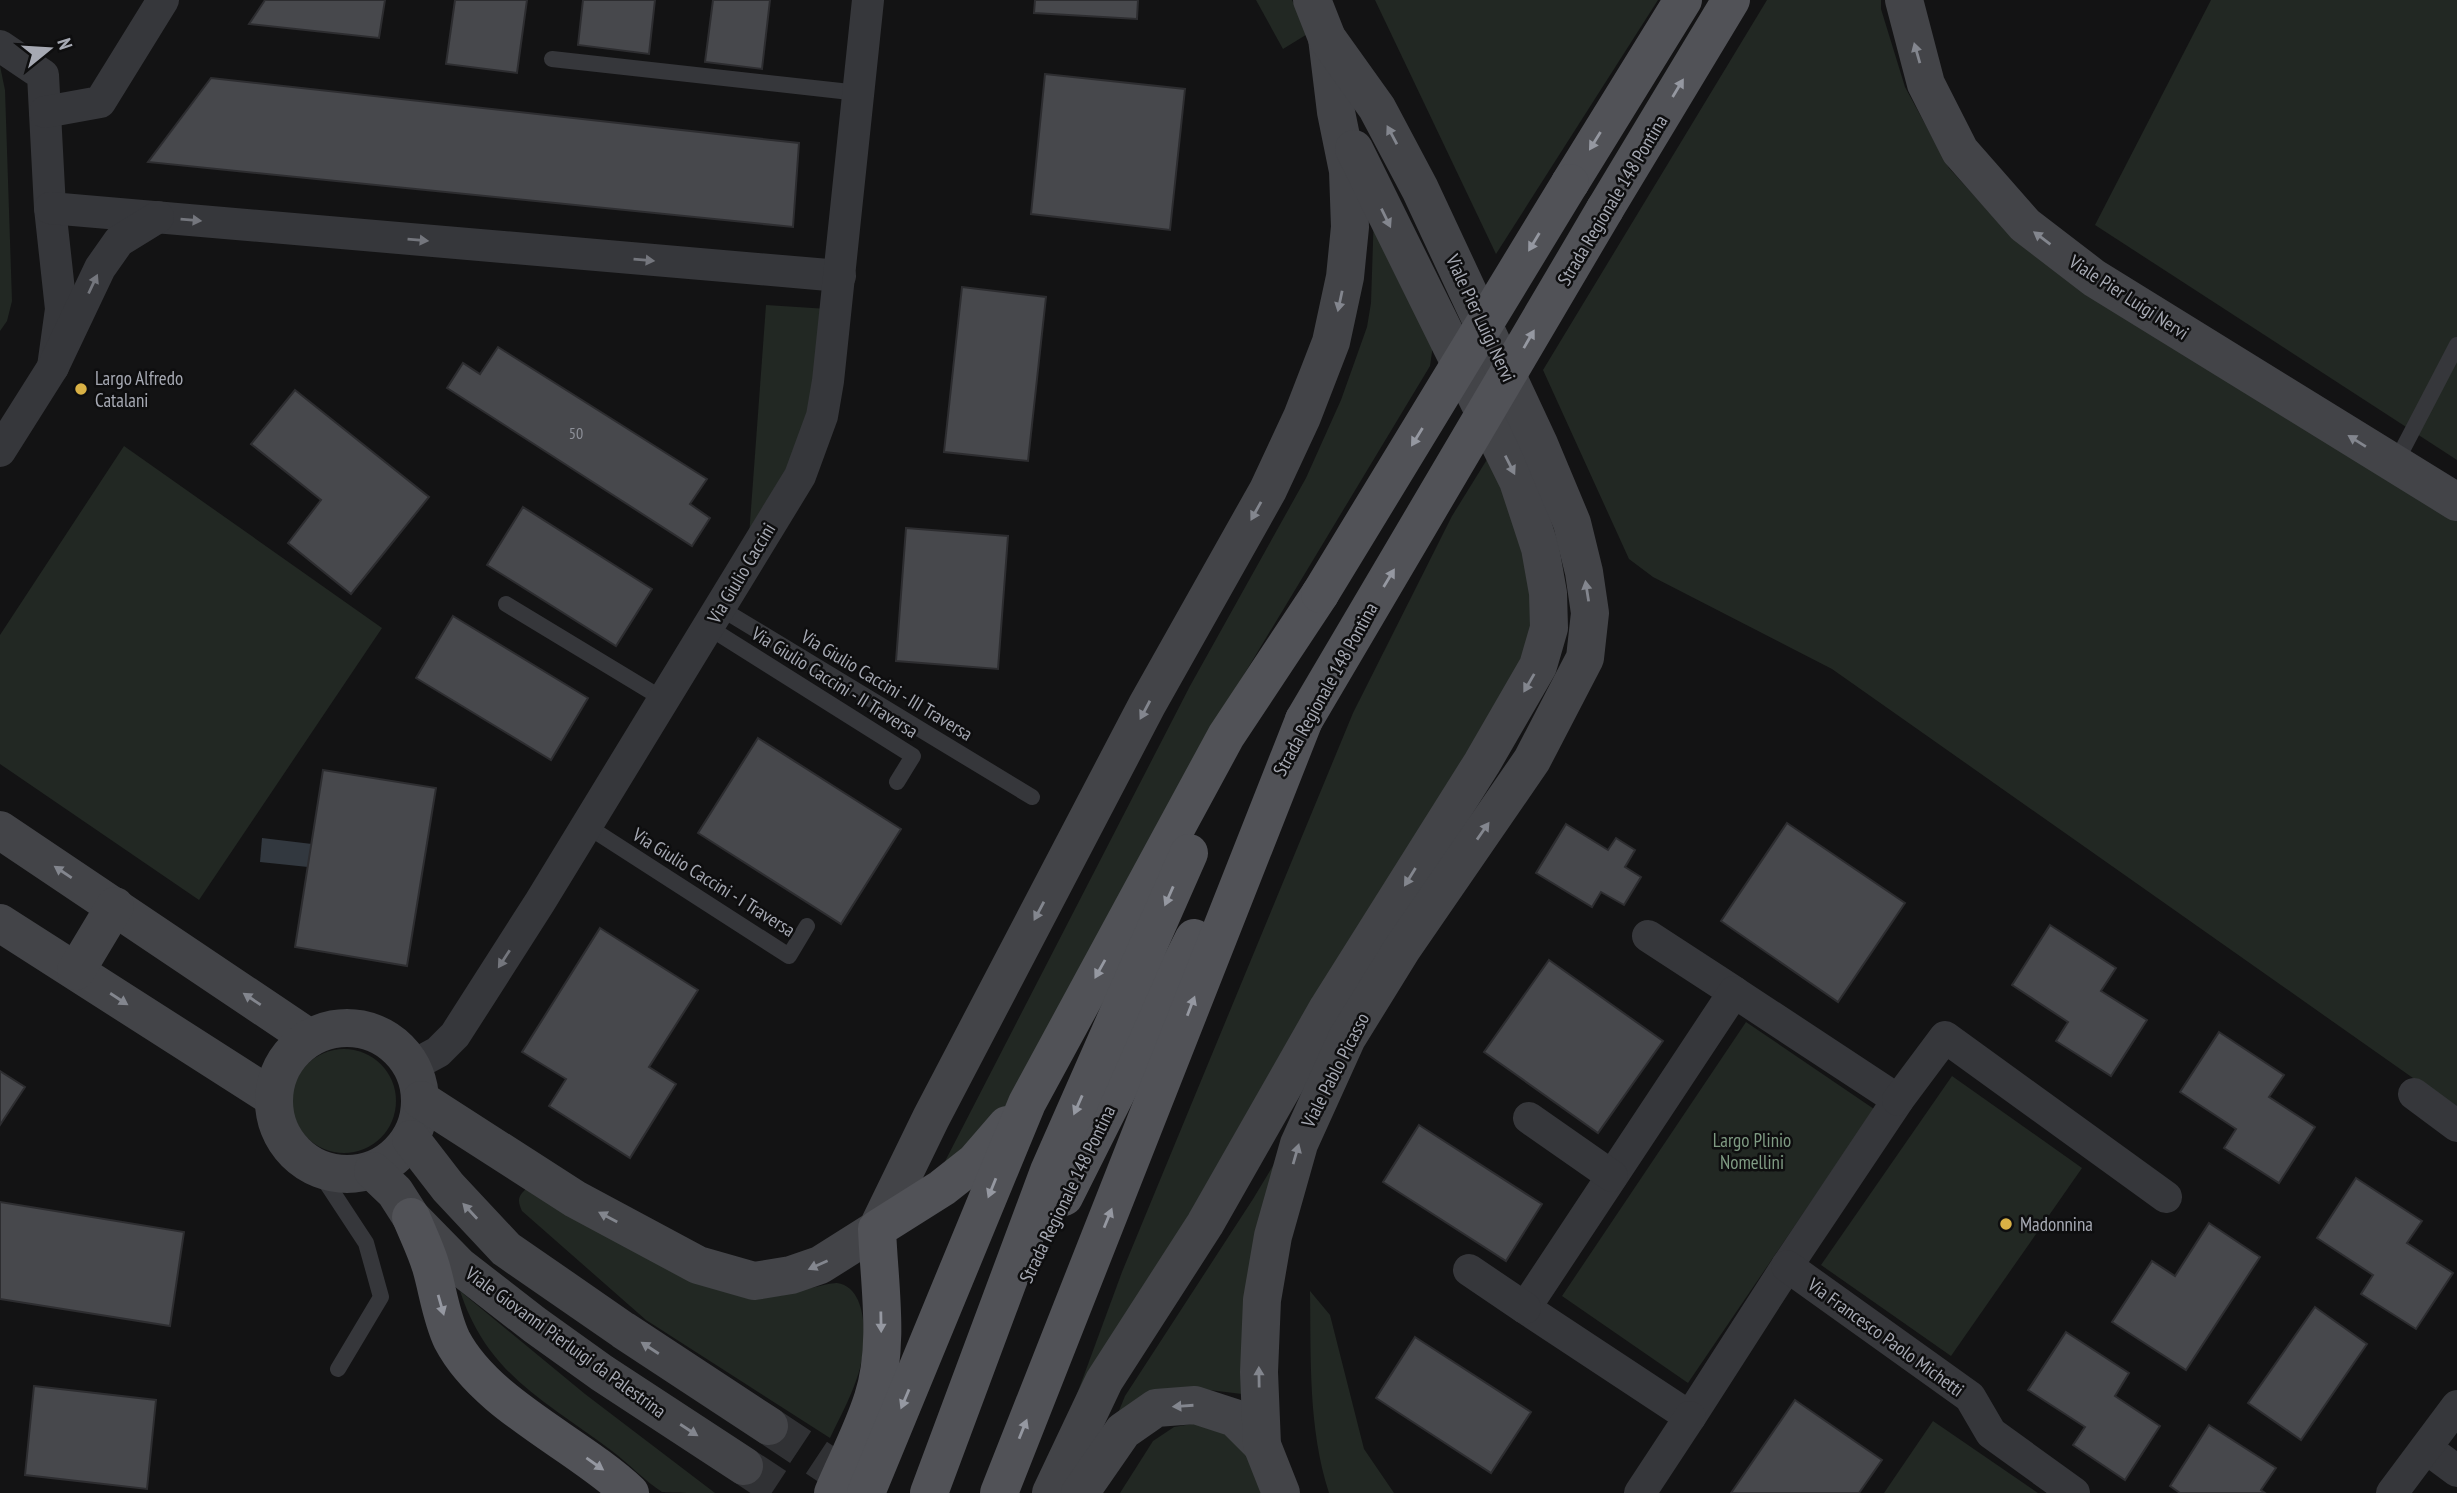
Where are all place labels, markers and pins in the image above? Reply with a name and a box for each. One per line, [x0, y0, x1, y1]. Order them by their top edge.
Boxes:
place label: Largo Alfredo Catalani [95, 366, 183, 412]
marker: Largo Alfredo Catalani [73, 381, 89, 397]
place label: Madonnina [2020, 1212, 2093, 1236]
marker: Madonnina [1998, 1216, 2014, 1232]

